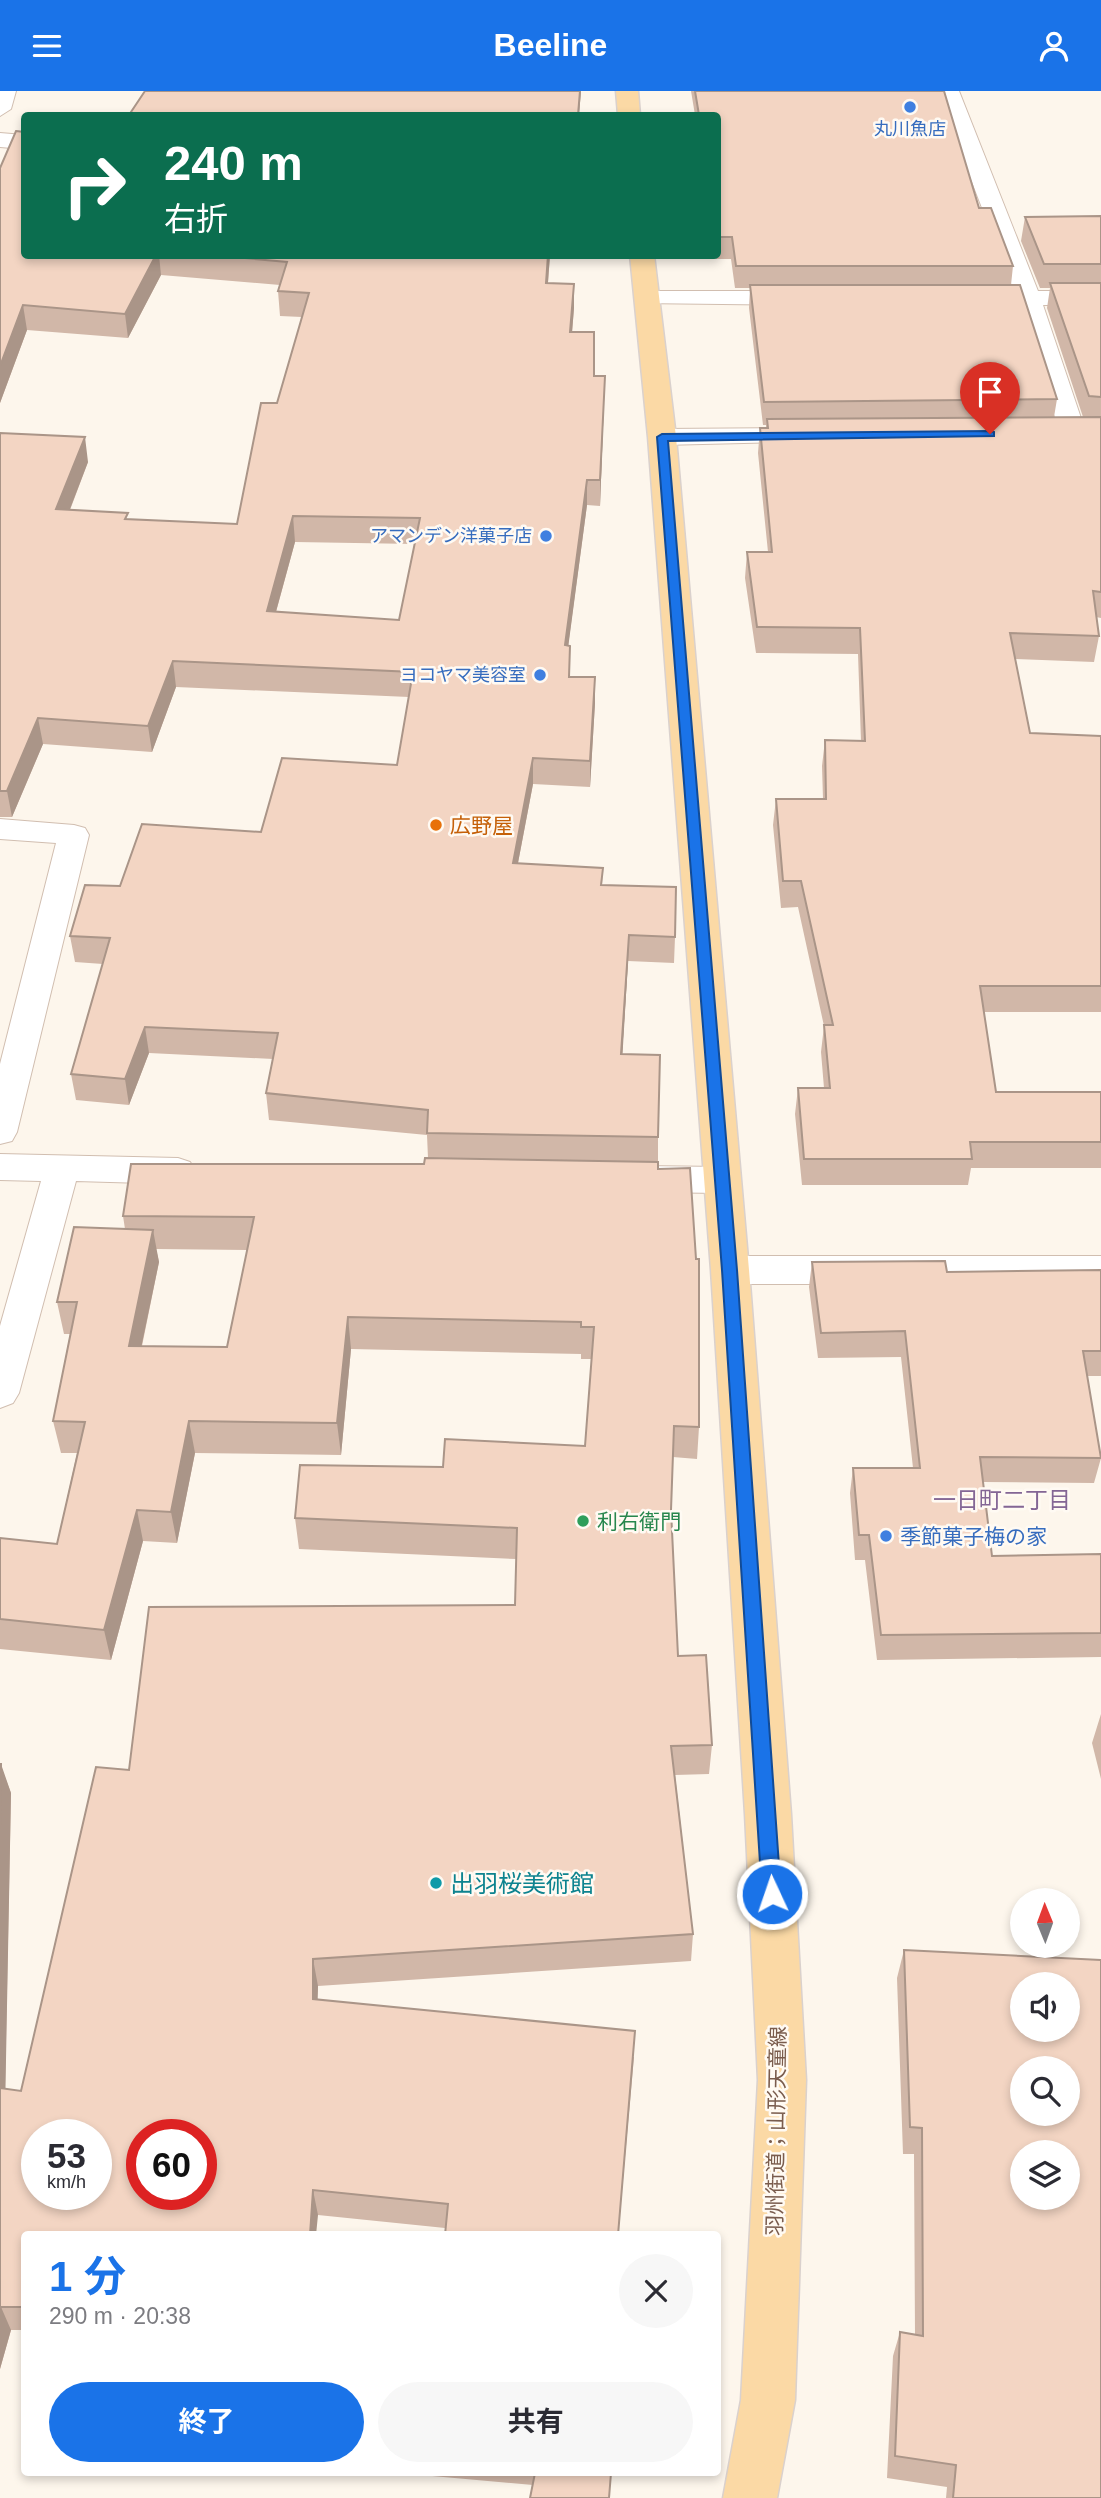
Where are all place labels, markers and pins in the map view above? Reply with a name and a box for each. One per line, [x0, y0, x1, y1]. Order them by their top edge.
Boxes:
marker: 丸川魚店 [902, 99, 918, 115]
place label: 丸川魚店 [874, 119, 946, 139]
pin [960, 362, 1020, 434]
place label: アマンデン洋菓子店 [370, 526, 532, 546]
marker: アマンデン洋菓子店 [538, 528, 554, 544]
place label: ヨコヤマ美容室 [400, 665, 526, 685]
marker: ヨコヤマ美容室 [532, 667, 548, 683]
place label: 広野屋 [450, 814, 513, 837]
marker: 広野屋 [428, 817, 444, 833]
place label: 利右衛門 [597, 1510, 681, 1533]
marker: 利右衛門 [575, 1513, 591, 1529]
place label: 季節菓子梅の家 [900, 1525, 1047, 1548]
marker: 季節菓子梅の家 [878, 1528, 894, 1544]
place label: 出羽桜美術館 [450, 1870, 594, 1897]
marker: 出羽桜美術館 [428, 1875, 444, 1891]

